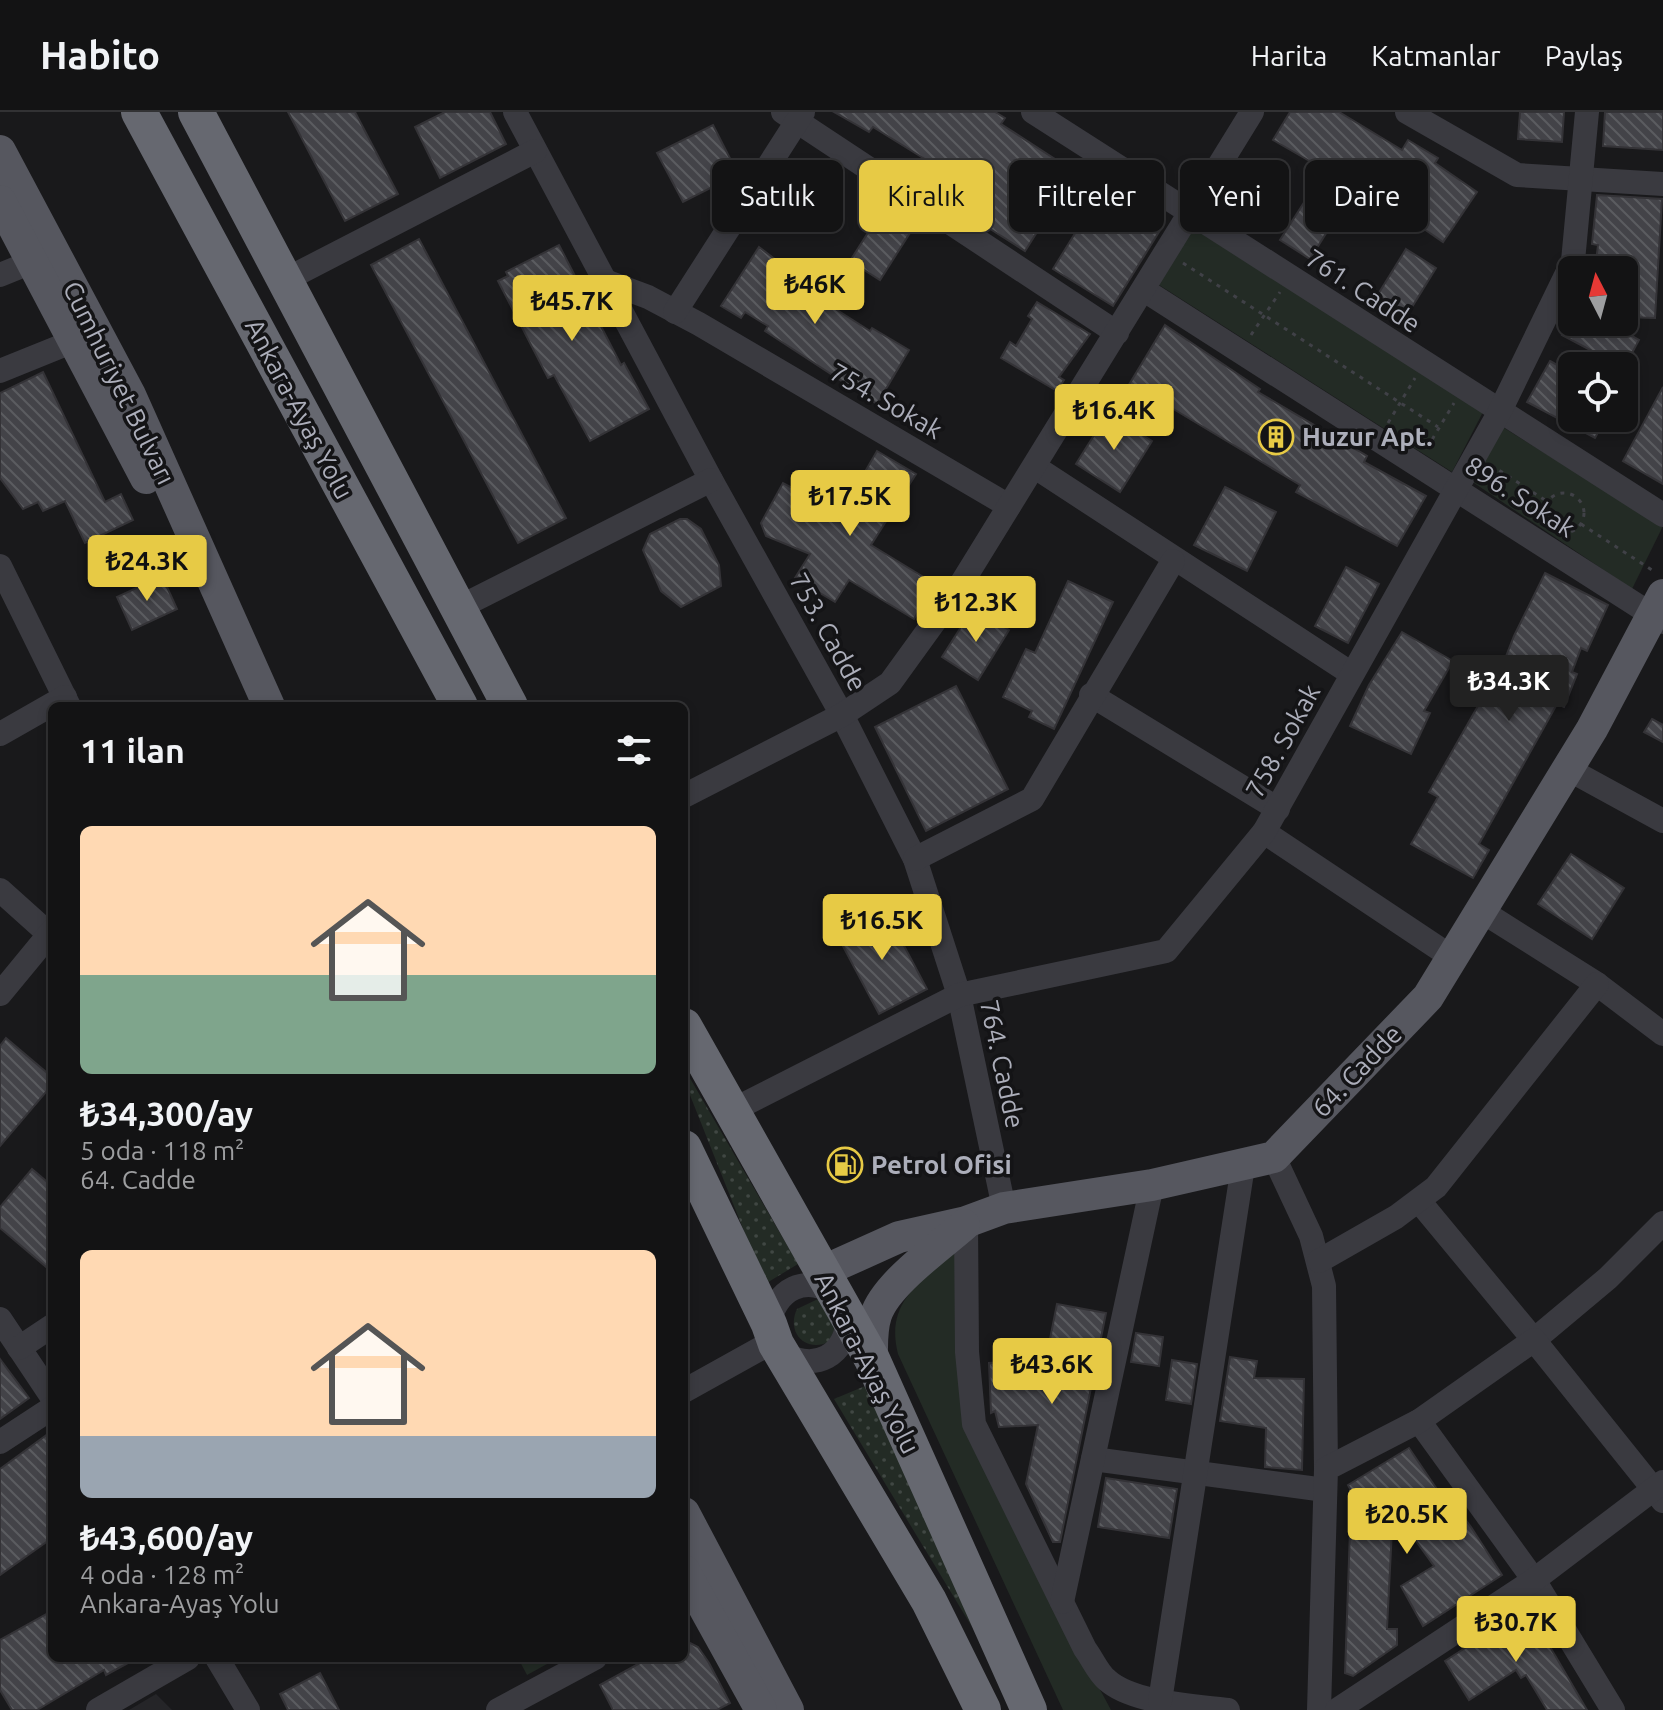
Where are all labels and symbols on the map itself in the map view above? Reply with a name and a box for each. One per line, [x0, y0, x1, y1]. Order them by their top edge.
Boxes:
street label: 761. Cadde [1301, 243, 1426, 338]
north arrow [1558, 256, 1638, 336]
pin: ₺46K [768, 258, 862, 326]
pin: ₺45.7K [507, 275, 637, 343]
street label: Cumhuriyet Bulvarı [58, 277, 181, 489]
street label: Ankara-Ayaş Yolu [240, 314, 359, 504]
street label: 754. Sokak [825, 357, 948, 444]
pin: ₺16.4K [1049, 384, 1179, 452]
building icon: Huzur Apt. [1257, 418, 1295, 456]
place label: Huzur Apt. [1302, 422, 1433, 451]
street label: 896. Sokak [1460, 450, 1580, 543]
pin: ₺17.5K [785, 470, 915, 538]
pin: ₺24.3K [82, 535, 212, 603]
street label: 753. Cadde [784, 568, 873, 696]
pin: ₺12.3K [911, 576, 1041, 644]
pin: ₺34.3K [1444, 655, 1574, 723]
street label: 758. Sokak [1240, 679, 1325, 802]
pin: ₺16.5K [817, 894, 947, 962]
street label: 764. Cadde [975, 997, 1030, 1131]
street label: 64. Cadde [1306, 1019, 1407, 1122]
fuel station icon: Petrol Ofisi [826, 1146, 864, 1184]
place label: Petrol Ofisi [871, 1150, 1012, 1179]
street label: Ankara-Ayaş Yolu [809, 1267, 926, 1458]
pin: ₺43.6K [987, 1338, 1117, 1406]
pin: ₺20.5K [1342, 1488, 1472, 1556]
pin: ₺30.7K [1451, 1596, 1581, 1664]

